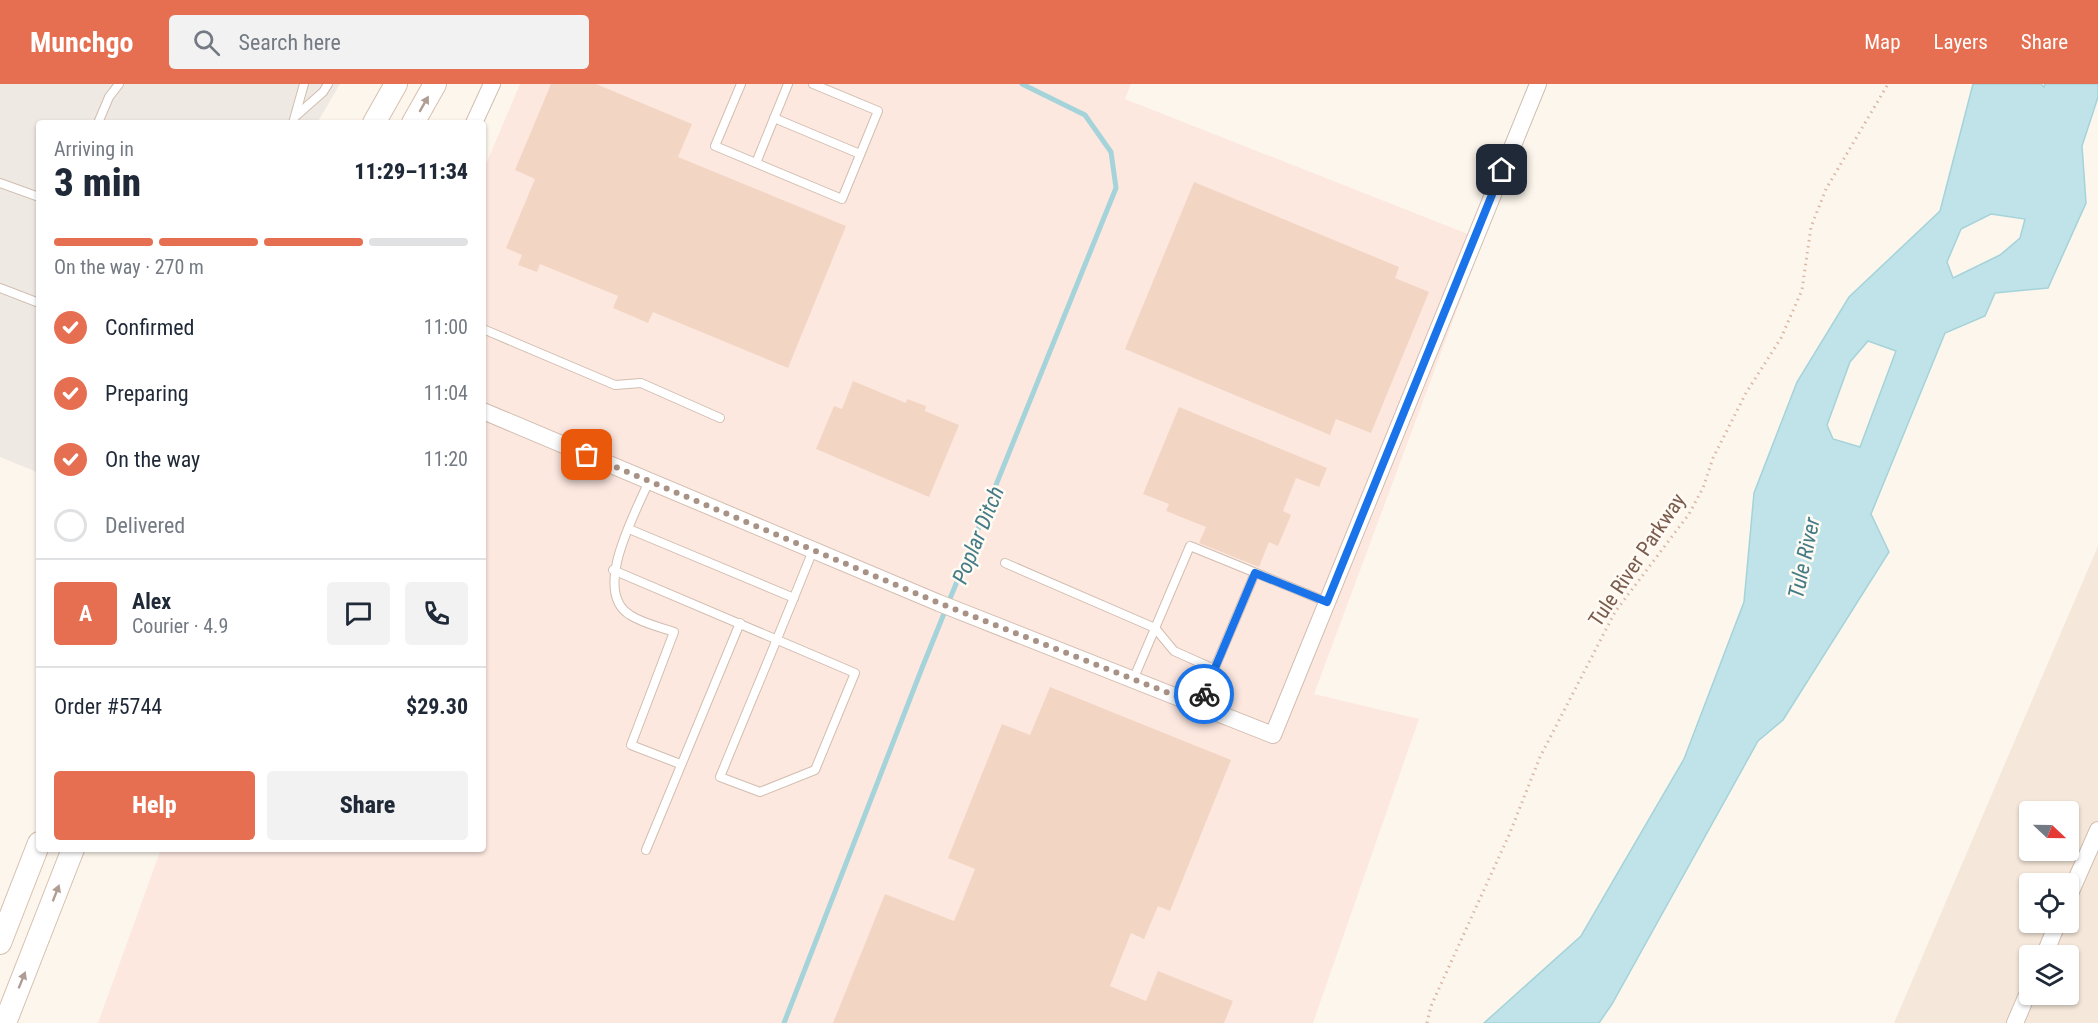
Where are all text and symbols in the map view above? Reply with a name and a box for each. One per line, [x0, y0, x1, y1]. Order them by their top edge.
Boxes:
search box [169, 15, 589, 69]
text: Munchgo [30, 26, 133, 59]
icon: search [190, 26, 223, 59]
text: Search here [238, 30, 341, 55]
text: Map [1864, 30, 1901, 54]
text: Layers [1934, 30, 1988, 54]
text: Share [2021, 30, 2068, 54]
one-way arrow [419, 95, 429, 112]
text: Arriving in [54, 137, 134, 161]
pin [1476, 144, 1527, 195]
icon: home [1485, 153, 1518, 186]
text: 11:29–11:34 [354, 159, 468, 184]
text: 3 min [54, 160, 141, 206]
text: On the way · 270 m [54, 255, 204, 279]
icon: check [54, 311, 87, 344]
text: Confirmed [105, 315, 194, 340]
text: 11:00 [424, 315, 468, 339]
icon: check [54, 377, 87, 410]
text: Preparing [105, 381, 189, 406]
text: 11:04 [424, 381, 468, 405]
pin [561, 429, 612, 480]
icon: bag [570, 438, 603, 471]
icon: check [54, 443, 87, 476]
text: On the way [105, 447, 200, 472]
text: 11:20 [424, 447, 468, 471]
water label: Poplar Ditch [947, 483, 1009, 587]
street label: Tule River Parkway [1584, 489, 1690, 631]
text: Delivered [105, 513, 185, 538]
water label: Tule River [1783, 515, 1825, 601]
button: chat [327, 582, 390, 645]
button: phone [405, 582, 468, 645]
text: Alex [132, 589, 171, 614]
text: A [79, 601, 92, 626]
text: Courier · 4.9 [132, 614, 228, 638]
courier [1174, 664, 1234, 724]
icon: bike [1188, 678, 1221, 711]
text: Order #5744 [54, 694, 162, 719]
text: $29.30 [406, 694, 468, 719]
button: Help [54, 771, 255, 840]
button: Share [267, 771, 468, 840]
north arrow [2019, 801, 2079, 861]
map controls [2019, 801, 2079, 1005]
button: locate [2019, 873, 2079, 933]
one-way arrow [52, 884, 61, 902]
button: layers [2019, 945, 2079, 1005]
one-way arrow [17, 970, 27, 988]

